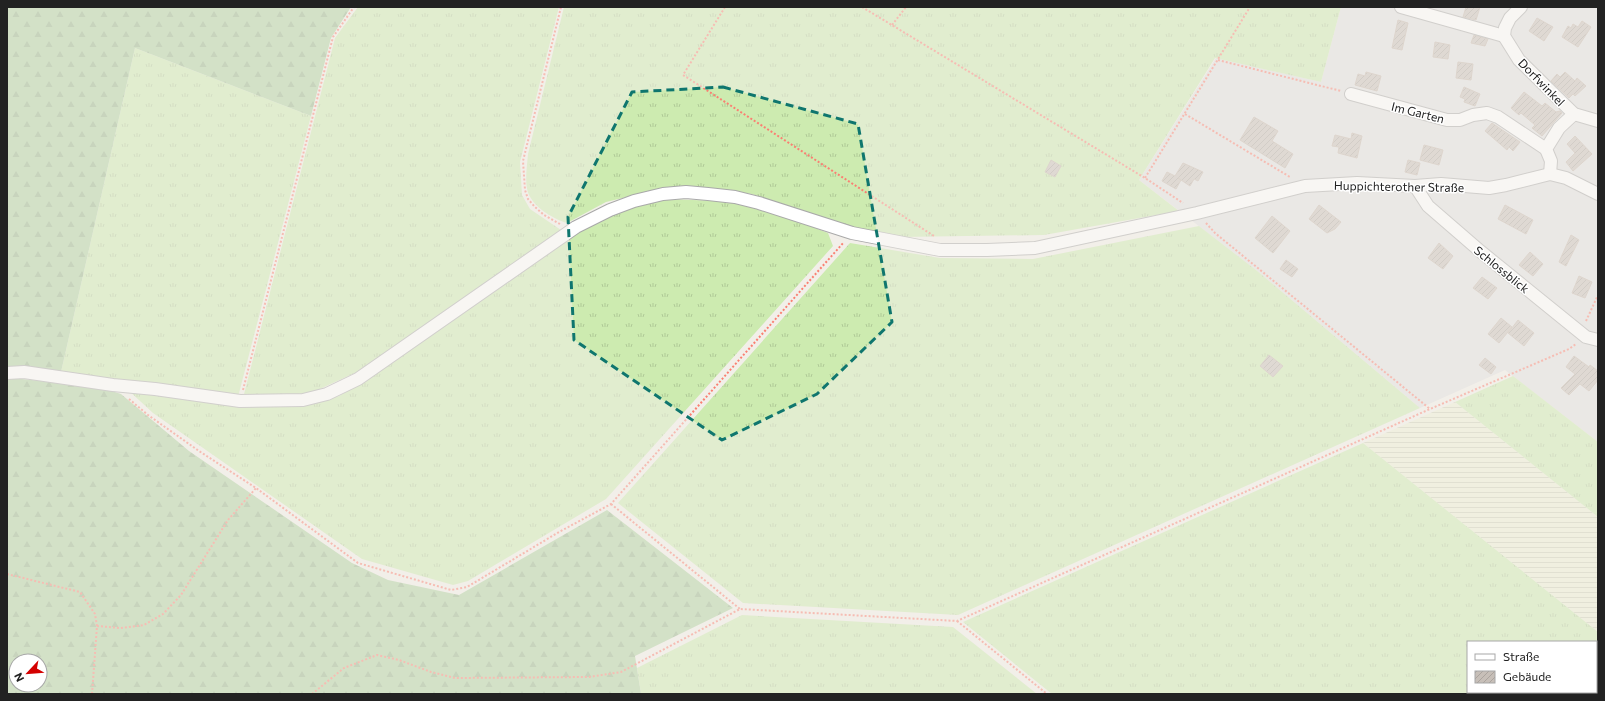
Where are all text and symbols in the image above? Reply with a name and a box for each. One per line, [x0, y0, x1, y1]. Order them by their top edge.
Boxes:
street label: Dorfwinkel [1516, 55, 1568, 109]
street label: Im Garten [1390, 99, 1446, 125]
street label: Huppichterother Straße [1334, 178, 1464, 194]
street label: Schlossblick [1472, 243, 1533, 296]
legend [1467, 641, 1597, 693]
text: Straße [1503, 649, 1539, 663]
north arrow [8, 653, 48, 693]
text: Gebäude [1503, 669, 1551, 683]
text: N [11, 671, 26, 684]

